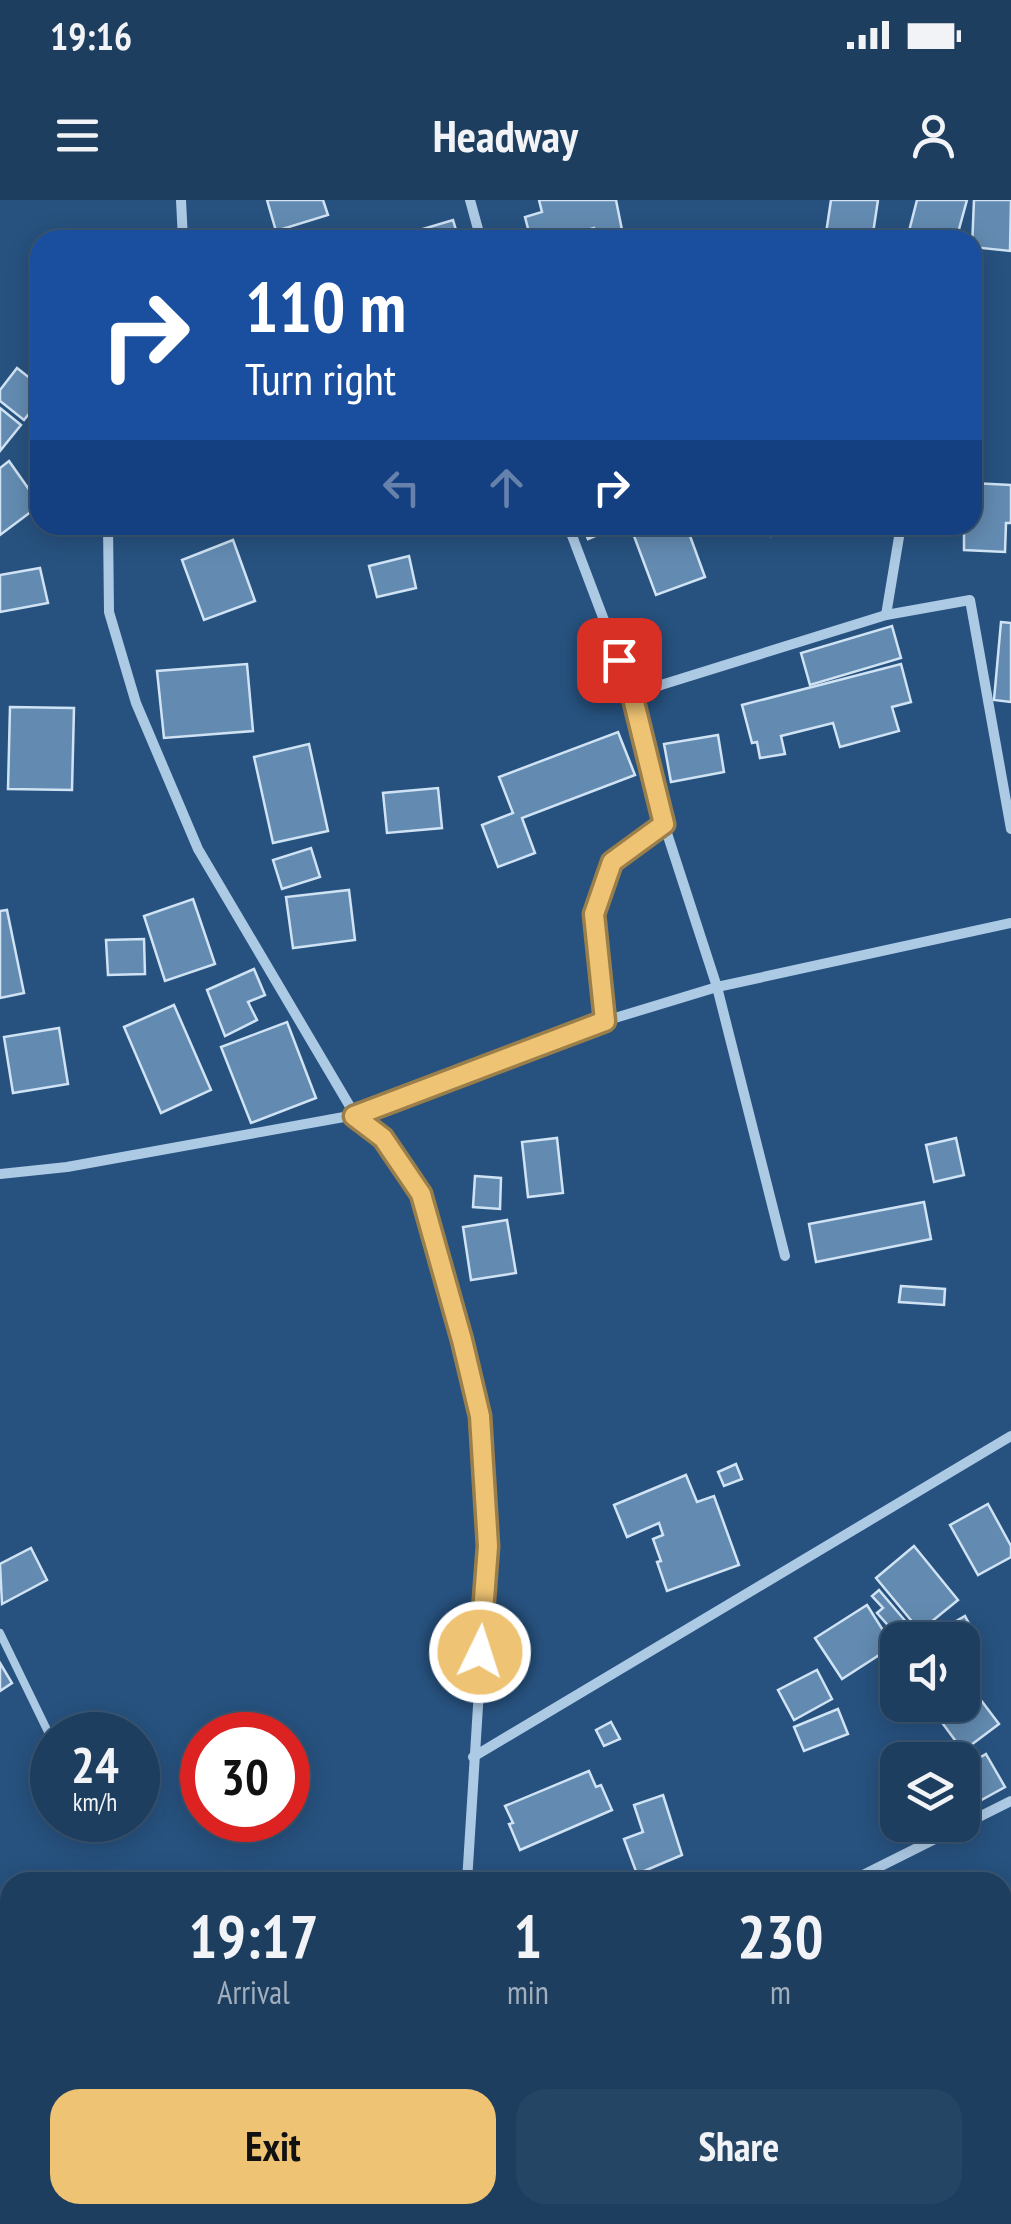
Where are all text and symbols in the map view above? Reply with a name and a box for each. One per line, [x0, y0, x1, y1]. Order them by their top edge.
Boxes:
text: 19:16 [50, 11, 132, 60]
text: Headway [433, 106, 578, 164]
icon: menu [50, 108, 105, 163]
icon: person [906, 108, 961, 163]
text: 110 m [245, 261, 406, 351]
icon: right [80, 270, 210, 400]
text: Turn right [245, 349, 396, 407]
icon: left [374, 460, 429, 515]
icon: ahead [479, 460, 534, 515]
icon: right [584, 460, 639, 515]
pin [577, 618, 662, 703]
icon: arrive [592, 633, 647, 688]
position arrow [428, 1600, 532, 1704]
map controls [880, 1622, 980, 1842]
button: sound [880, 1622, 980, 1722]
speed limit sign: 30 [180, 1712, 310, 1842]
text: 24 [71, 1732, 119, 1797]
button: layers [880, 1742, 980, 1842]
text: km/h [73, 1786, 117, 1818]
text: 19:17 [189, 1897, 318, 1975]
text: 1 [514, 1897, 542, 1975]
text: 230 [737, 1897, 823, 1975]
text: Arrival [217, 1971, 290, 2013]
text: min [507, 1971, 549, 2013]
text: m [770, 1971, 791, 2013]
button: Exit [50, 2089, 496, 2204]
button: Share [516, 2089, 962, 2204]

